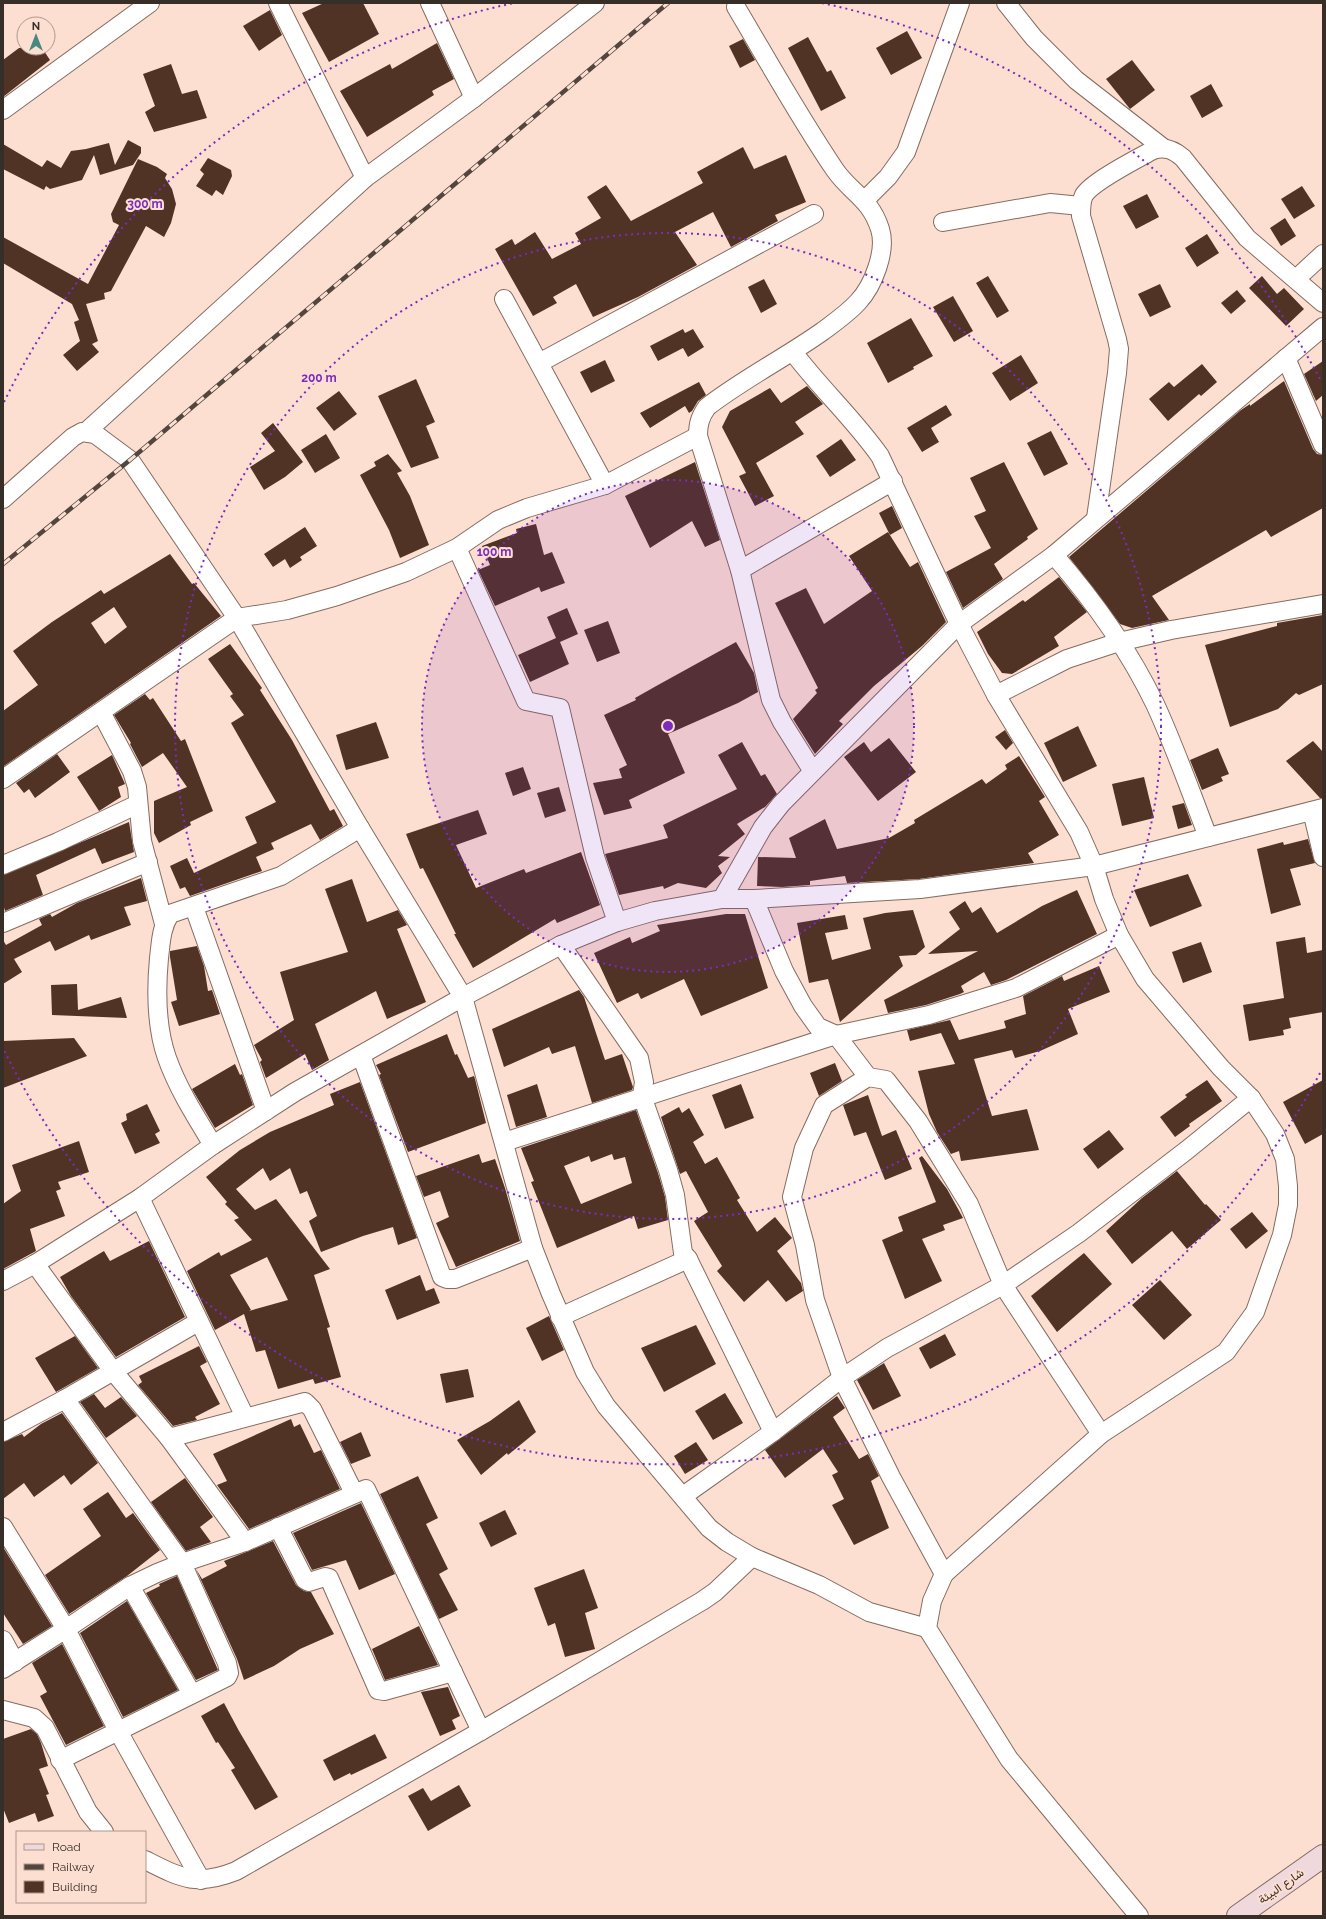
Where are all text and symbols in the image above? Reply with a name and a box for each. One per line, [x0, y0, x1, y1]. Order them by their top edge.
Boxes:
north arrow [16, 16, 56, 56]
text: N [32, 20, 40, 33]
text: 300 m [127, 197, 163, 211]
text: 200 m [301, 371, 337, 385]
text: 100 m [477, 545, 511, 559]
centre of rings [661, 719, 675, 733]
legend [16, 1831, 146, 1903]
text: Road [52, 1840, 81, 1854]
text: Railway [52, 1860, 95, 1874]
street label: شارع البيئة [1255, 1865, 1308, 1908]
text: Building [52, 1880, 98, 1894]

